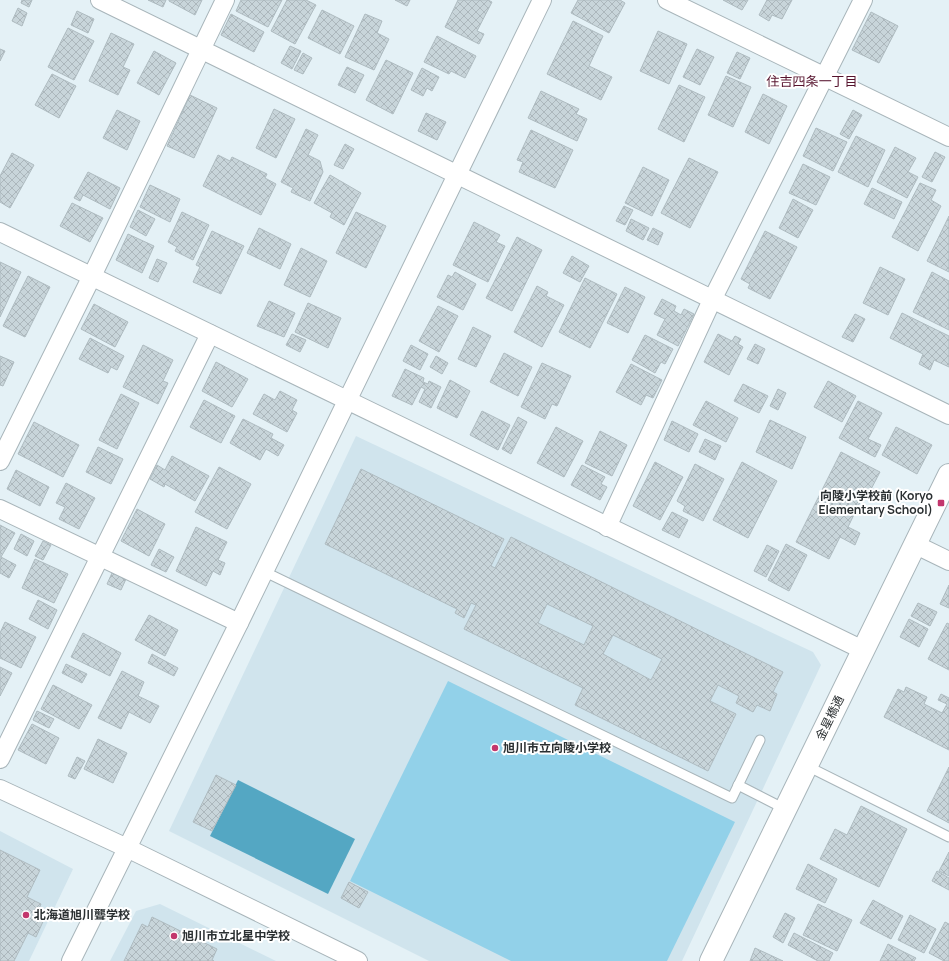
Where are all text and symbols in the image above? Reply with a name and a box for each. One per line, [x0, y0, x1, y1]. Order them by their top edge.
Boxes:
district label: 住吉四条一丁目 [766, 72, 858, 90]
place label: 向陵小学校前 (Koryo Elementary School) [819, 487, 933, 518]
marker: 向陵小学校前 (Koryo Elementary School) [936, 498, 946, 508]
street label: 金星橋通 [811, 692, 848, 743]
place label: 旭川市立向陵小学校 [503, 739, 611, 756]
marker: 旭川市立向陵小学校 [490, 743, 500, 753]
place label: 北海道旭川聾学校 [34, 906, 130, 923]
marker: 北海道旭川聾学校 [21, 910, 31, 920]
place label: 旭川市立北星中学校 [182, 927, 290, 944]
marker: 旭川市立北星中学校 [169, 931, 179, 941]

